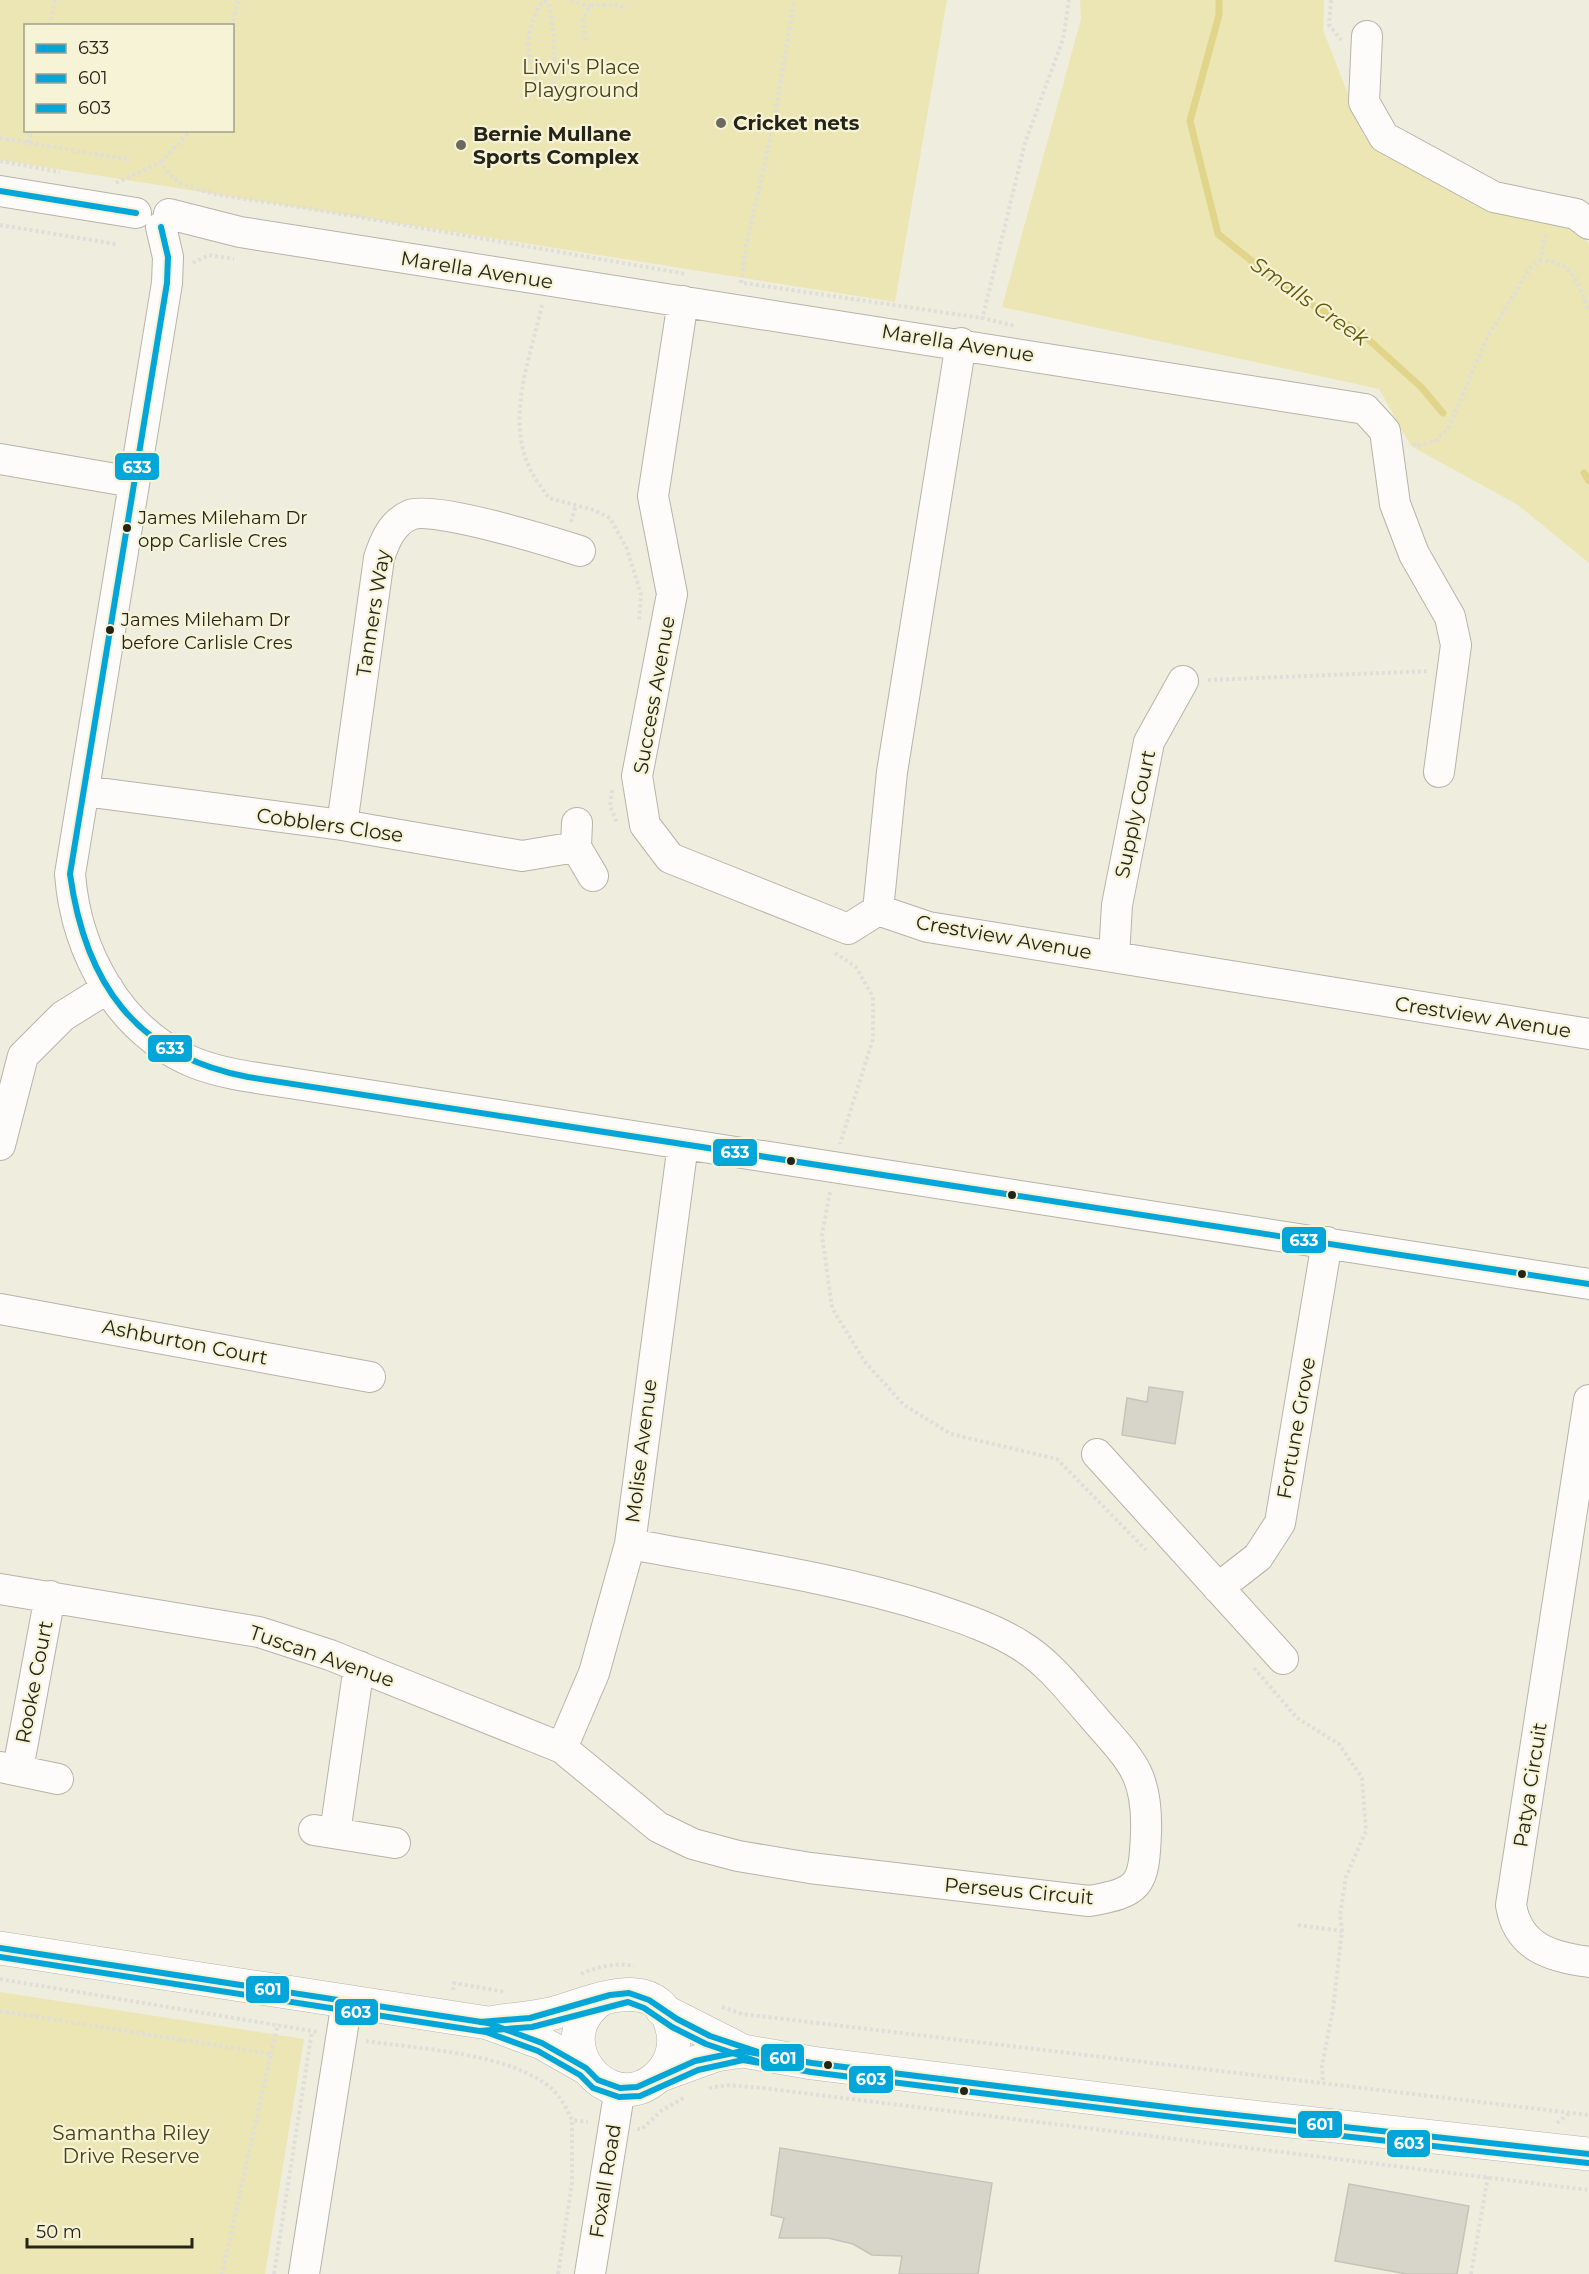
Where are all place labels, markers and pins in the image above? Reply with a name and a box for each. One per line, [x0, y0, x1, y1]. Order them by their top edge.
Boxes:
place label: Cricket nets [733, 111, 860, 135]
marker: Cricket nets [714, 116, 728, 130]
place label: Bernie Mullane Sports Complex [473, 122, 639, 169]
marker: Bernie Mullane Sports Complex [454, 138, 468, 152]
place label: James Mileham Dr opp Carlisle Cres [137, 507, 308, 552]
marker: James Mileham Dr opp Carlisle Cres [121, 522, 133, 534]
place label: James Mileham Dr before Carlisle Cres [120, 609, 293, 654]
marker: James Mileham Dr before Carlisle Cres [104, 624, 116, 636]
unlabelled marker [785, 1155, 797, 1167]
unlabelled marker [1006, 1189, 1018, 1201]
unlabelled marker [1516, 1268, 1528, 1280]
unlabelled marker [822, 2059, 834, 2071]
unlabelled marker [958, 2085, 970, 2097]

